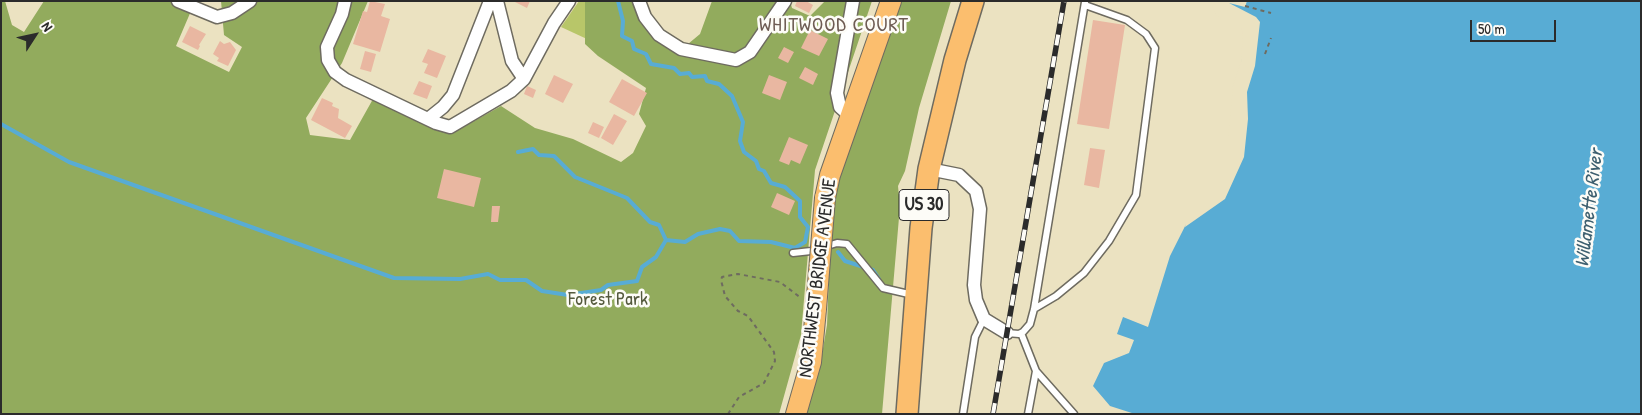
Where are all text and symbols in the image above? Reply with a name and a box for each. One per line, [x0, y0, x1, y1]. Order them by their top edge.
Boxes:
north arrow [10, 10, 60, 60]
scale bar [1472, 10, 1558, 42]
district label: WHITWOOD COURT [757, 14, 911, 38]
text: N [38, 18, 58, 35]
text: 50 m [1478, 18, 1505, 39]
water label: Willamette River [1571, 148, 1609, 268]
street label: NORTHWEST BRIDGE AVENUE [794, 177, 842, 379]
road number: US 30 [899, 190, 949, 220]
park label: Forest Park [568, 289, 648, 311]

